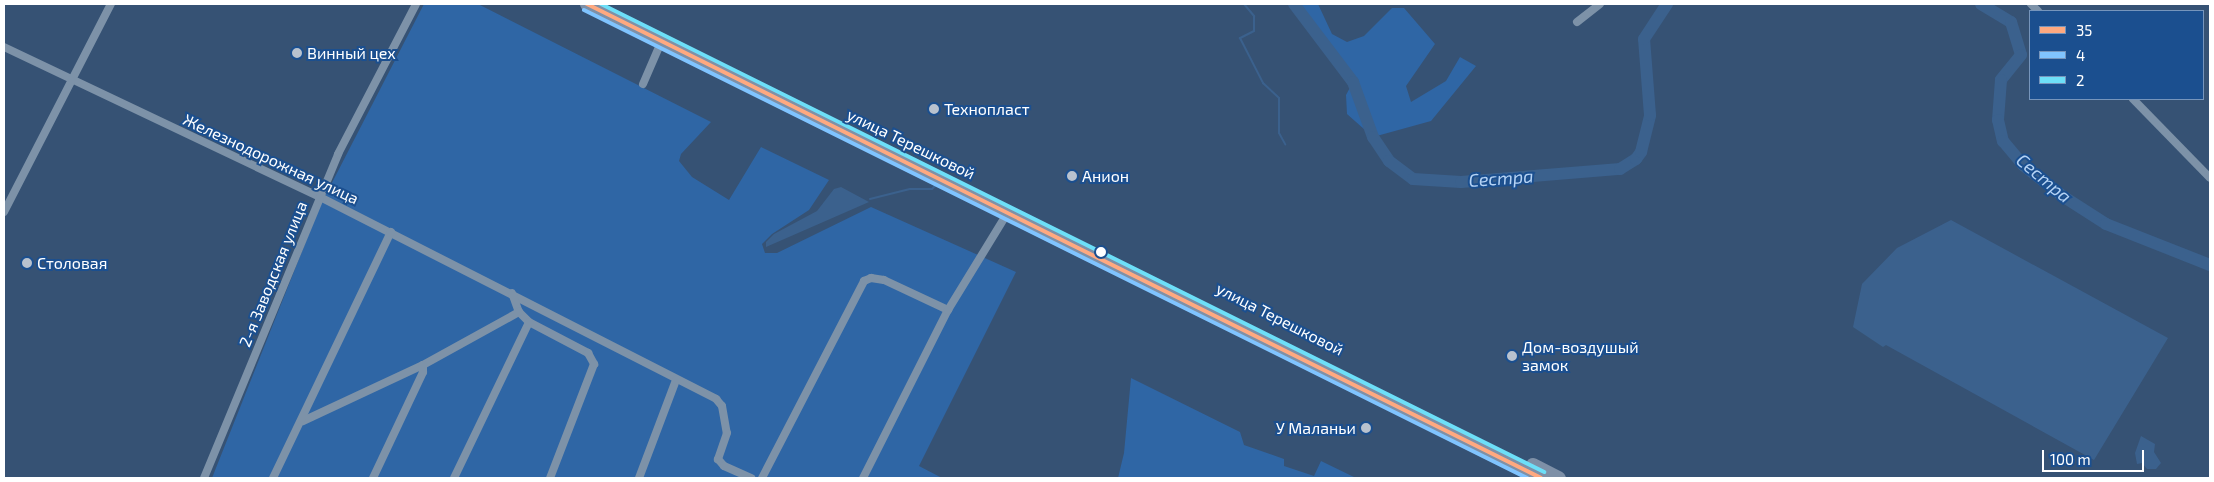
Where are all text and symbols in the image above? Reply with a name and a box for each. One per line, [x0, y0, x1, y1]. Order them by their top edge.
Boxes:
legend [2029, 10, 2204, 100]
text: 35 [2076, 21, 2092, 39]
place label: Винный цех [307, 43, 396, 63]
text: 4 [2076, 46, 2085, 64]
marker: Винный цех [291, 47, 303, 59]
text: 2 [2076, 71, 2084, 89]
place label: Технопласт [944, 99, 1030, 119]
marker: Технопласт [928, 103, 940, 115]
street label: улица Терешковой [844, 105, 978, 183]
street label: Железнодорожная улица [180, 110, 362, 208]
water label: Сестра [2012, 149, 2076, 207]
water label: Сестра [1468, 165, 1534, 191]
place label: Анион [1082, 166, 1129, 186]
marker: Анион [1066, 170, 1078, 182]
street label: 2-я Заводская улица [235, 198, 311, 350]
unlabelled marker [1096, 247, 1106, 257]
place label: Столовая [37, 253, 107, 273]
marker: Столовая [21, 257, 33, 269]
street label: улица Терешковой [1213, 279, 1347, 359]
place label: Дом-воздушый замок [1522, 337, 1639, 375]
marker: Дом-воздушый замок [1506, 350, 1518, 362]
place label: У Маланьи [1276, 418, 1356, 438]
marker: У Маланьи [1360, 422, 1372, 434]
scale bar [2044, 440, 2146, 472]
text: 100 m [2050, 450, 2091, 468]

